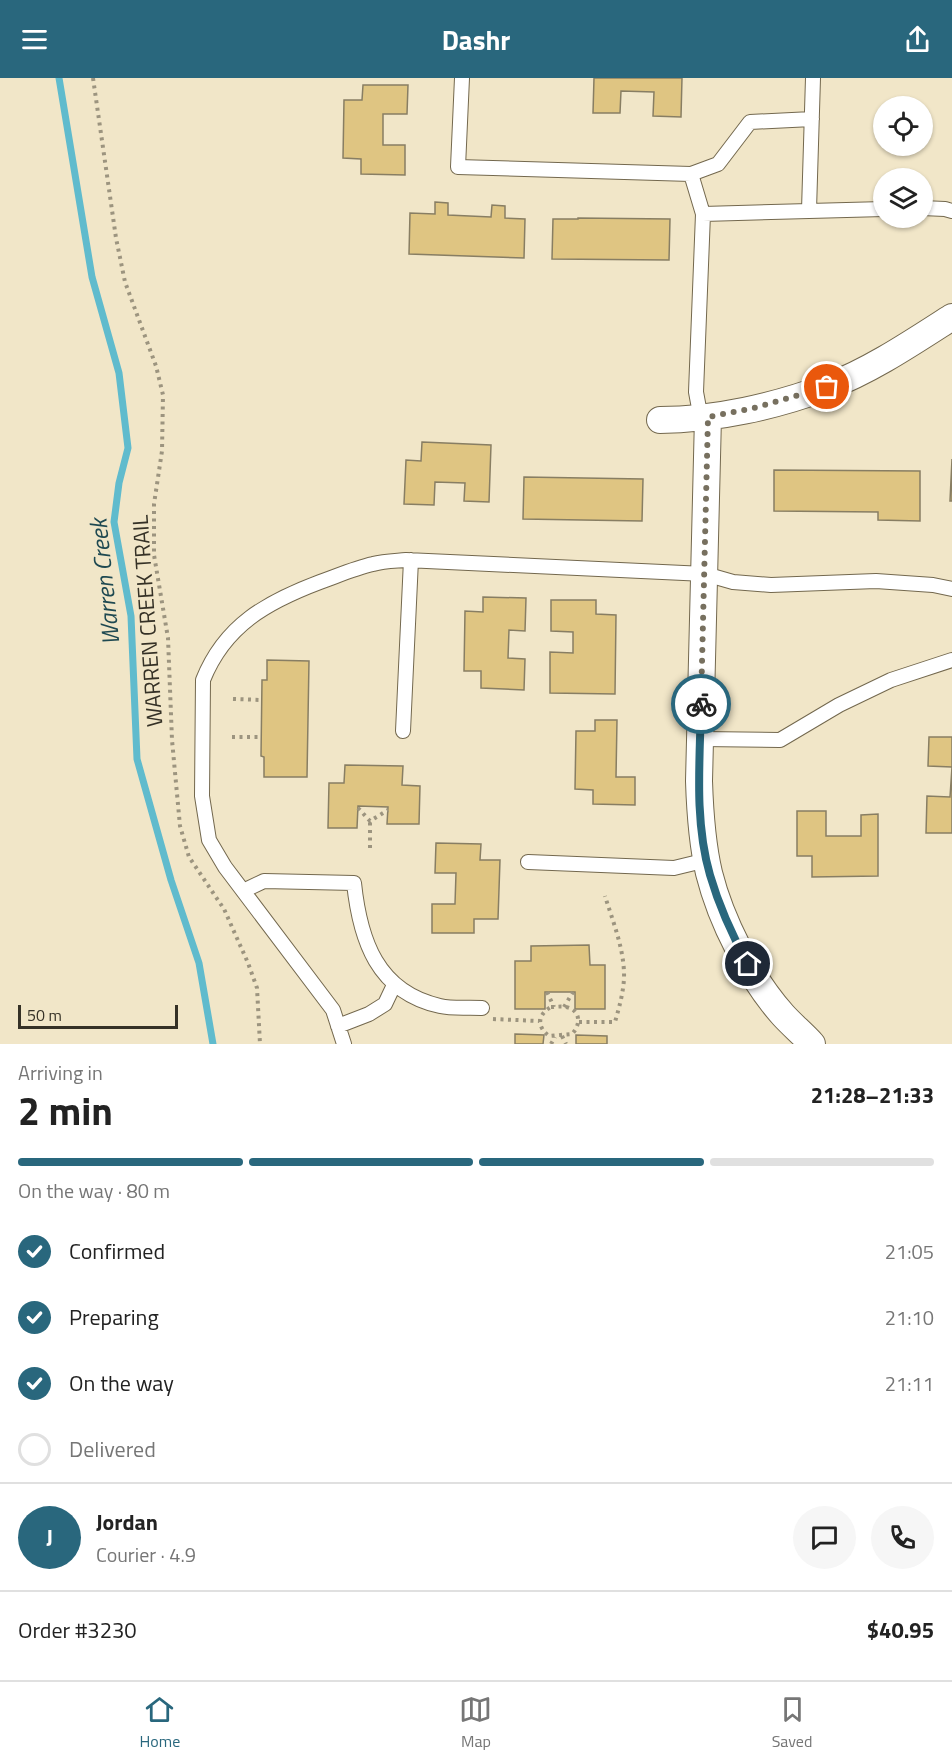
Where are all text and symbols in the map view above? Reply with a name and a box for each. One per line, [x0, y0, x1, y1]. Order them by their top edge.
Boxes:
text: Dashr [442, 19, 510, 60]
icon: menu [18, 23, 51, 56]
icon: share [901, 23, 934, 56]
map controls [873, 96, 933, 228]
button: locate [873, 96, 933, 156]
button: layers [873, 168, 933, 228]
pin [801, 361, 852, 412]
icon: bag [810, 370, 843, 403]
street label: WARREN CREEK TRAIL [123, 513, 171, 728]
water label: Warren Creek [79, 514, 129, 647]
courier [671, 674, 731, 734]
icon: bike [685, 688, 718, 721]
pin [722, 938, 773, 989]
icon: home [731, 947, 764, 980]
scale bar [18, 1002, 178, 1030]
text: 50 m [27, 1003, 62, 1027]
text: Arriving in [18, 1057, 103, 1088]
text: 21:28–21:33 [811, 1078, 934, 1112]
text: 2 min [18, 1081, 113, 1140]
text: On the way · 80 m [18, 1175, 170, 1206]
text: Confirmed [69, 1234, 165, 1268]
icon: check [18, 1235, 51, 1268]
text: 21:05 [885, 1236, 934, 1267]
text: Preparing [69, 1300, 159, 1334]
icon: check [18, 1301, 51, 1334]
text: 21:10 [885, 1302, 934, 1333]
text: On the way [69, 1366, 174, 1400]
icon: check [18, 1367, 51, 1400]
text: 21:11 [885, 1368, 934, 1399]
text: Delivered [69, 1432, 156, 1466]
text: Jordan [96, 1505, 158, 1539]
button: chat [793, 1506, 856, 1569]
button: phone [871, 1506, 934, 1569]
text: J [46, 1520, 53, 1554]
text: Courier · 4.9 [96, 1539, 196, 1570]
text: Order #3230 [18, 1613, 137, 1647]
text: $40.95 [867, 1613, 934, 1647]
tab: Home [140, 1693, 180, 1753]
tab: Map [459, 1693, 492, 1753]
tab: Saved [772, 1693, 812, 1753]

